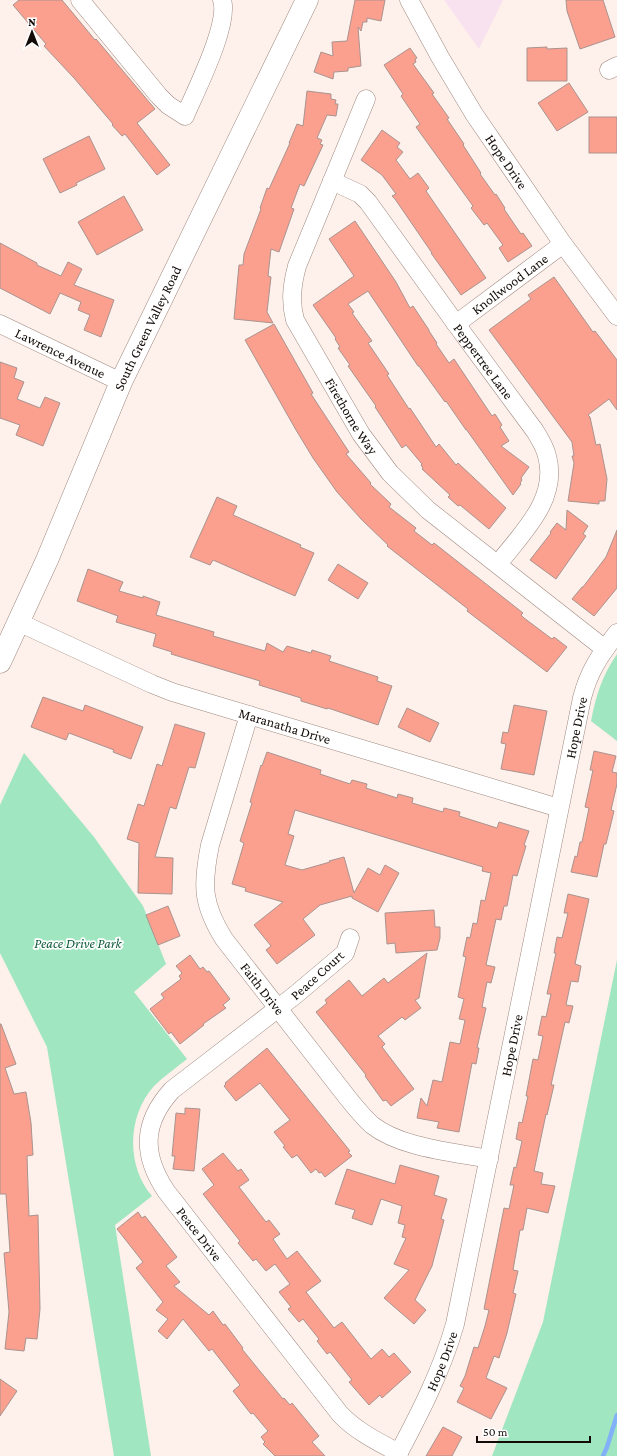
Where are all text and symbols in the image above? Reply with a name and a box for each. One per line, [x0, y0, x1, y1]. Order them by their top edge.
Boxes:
north arrow [12, 12, 52, 52]
text: N [28, 16, 36, 28]
street label: Hope Drive [482, 131, 531, 192]
street label: Knollwood Lane [468, 250, 551, 318]
street label: South Green Valley Road [110, 263, 185, 393]
street label: Peppertree Lane [450, 320, 517, 402]
street label: Lawrence Avenue [13, 325, 108, 381]
street label: Firethorne Way [322, 375, 382, 458]
street label: Hope Drive [562, 695, 590, 760]
street label: Maranatha Drive [237, 705, 333, 747]
park label: Peace Drive Park [34, 935, 123, 951]
street label: Peace Court [287, 947, 347, 1003]
street label: Faith Drive [237, 959, 288, 1018]
street label: Hope Drive [497, 1013, 526, 1077]
street label: Peace Drive [173, 1204, 226, 1264]
street label: Hope Drive [423, 1329, 460, 1394]
scale bar [477, 1418, 590, 1444]
text: 50 m [483, 1425, 508, 1439]

